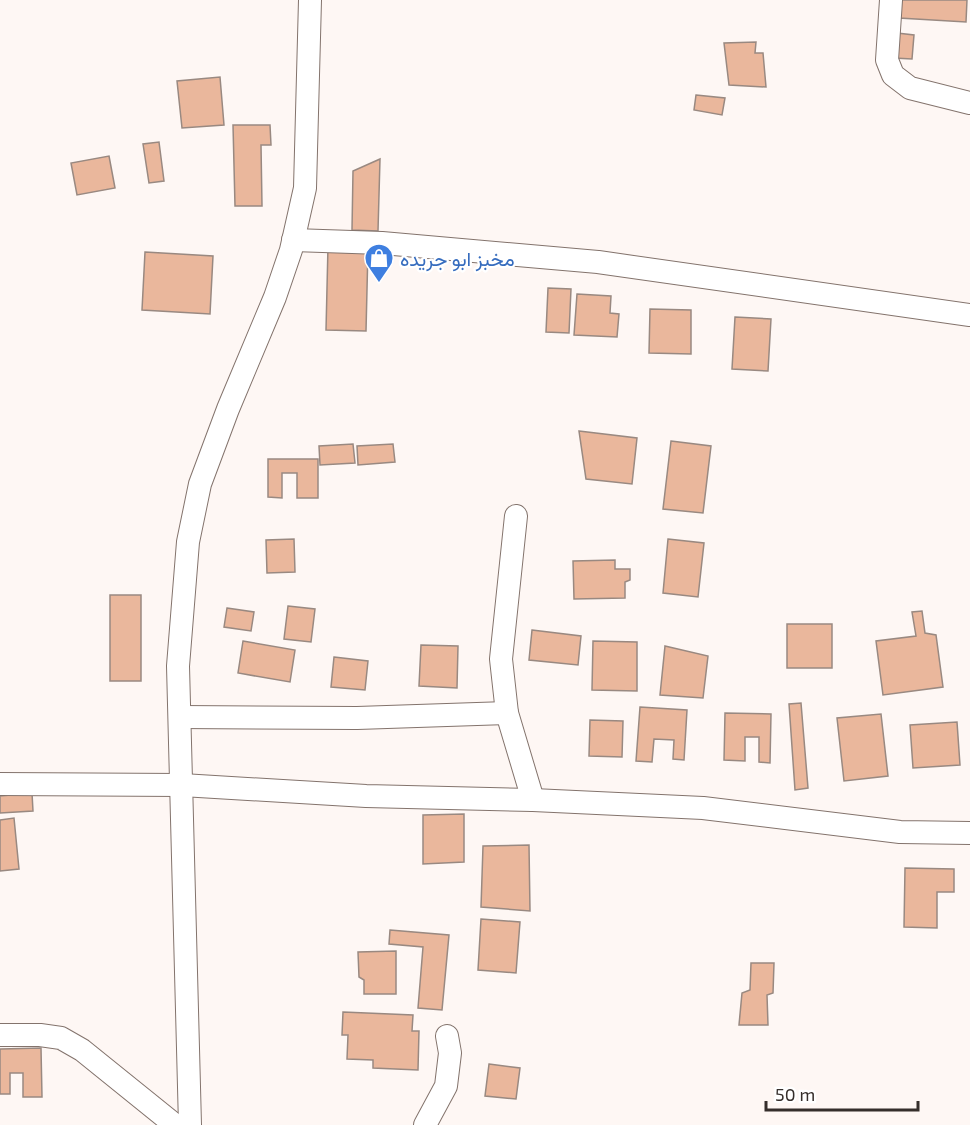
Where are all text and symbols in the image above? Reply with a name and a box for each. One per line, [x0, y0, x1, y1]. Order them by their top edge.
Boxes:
shop icon: مخبز ابو جريده [363, 242, 395, 284]
place label: مخبز ابو جريده [400, 246, 515, 272]
scale bar [766, 1074, 918, 1112]
text: 50 m [775, 1083, 815, 1105]

